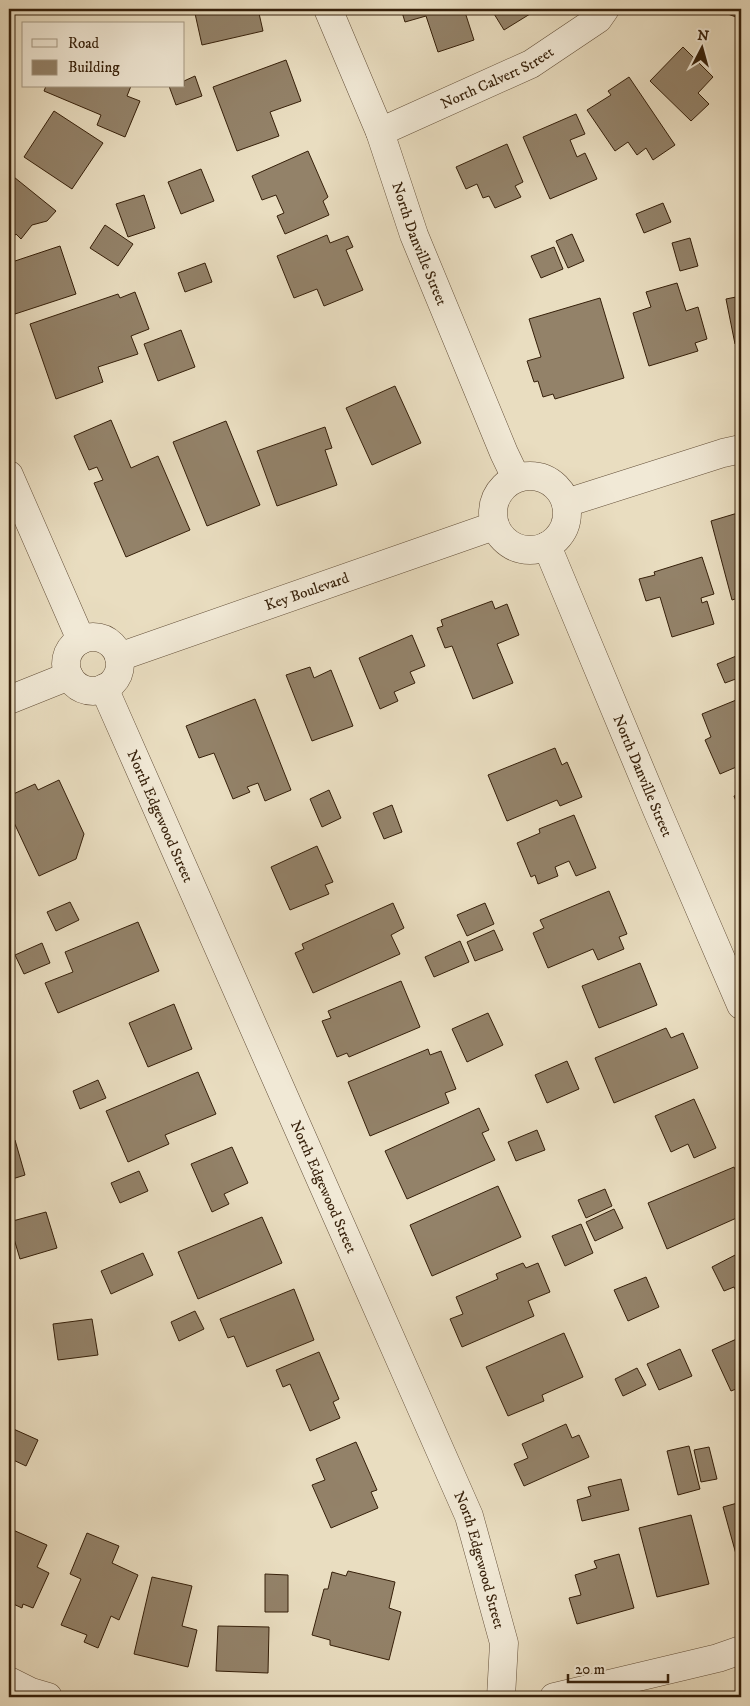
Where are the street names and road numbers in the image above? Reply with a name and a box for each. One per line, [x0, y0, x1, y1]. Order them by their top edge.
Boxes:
street label: North Calvert Street [437, 42, 557, 113]
street label: North Danville Street [388, 180, 452, 308]
street label: Key Boulevard [262, 568, 352, 615]
street label: North Danville Street [609, 712, 677, 840]
street label: North Edgewood Street [123, 747, 198, 885]
street label: North Edgewood Street [286, 1118, 361, 1256]
street label: North Edgewood Street [450, 1488, 509, 1631]

